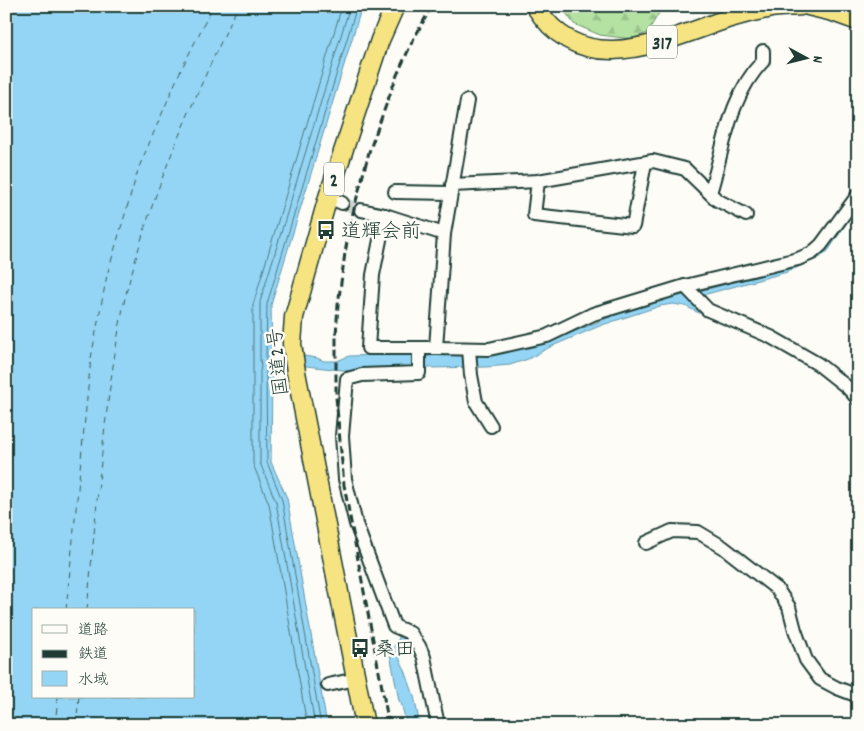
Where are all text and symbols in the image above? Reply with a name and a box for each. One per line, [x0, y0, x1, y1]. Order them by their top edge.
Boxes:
road number: 317 [647, 26, 677, 58]
north arrow [782, 32, 832, 82]
text: N [807, 55, 827, 64]
road number: 2 [324, 162, 344, 195]
bus stop icon: 道輝会前 [315, 219, 337, 241]
place label: 道輝会前 [341, 219, 421, 247]
street label: 国道2号 [262, 326, 298, 397]
legend [32, 608, 195, 698]
text: 道路 [78, 620, 108, 642]
bus stop icon: 桑田 [349, 637, 371, 659]
place label: 桑田 [375, 637, 415, 665]
text: 鉄道 [78, 644, 108, 666]
text: 水域 [78, 670, 108, 692]

